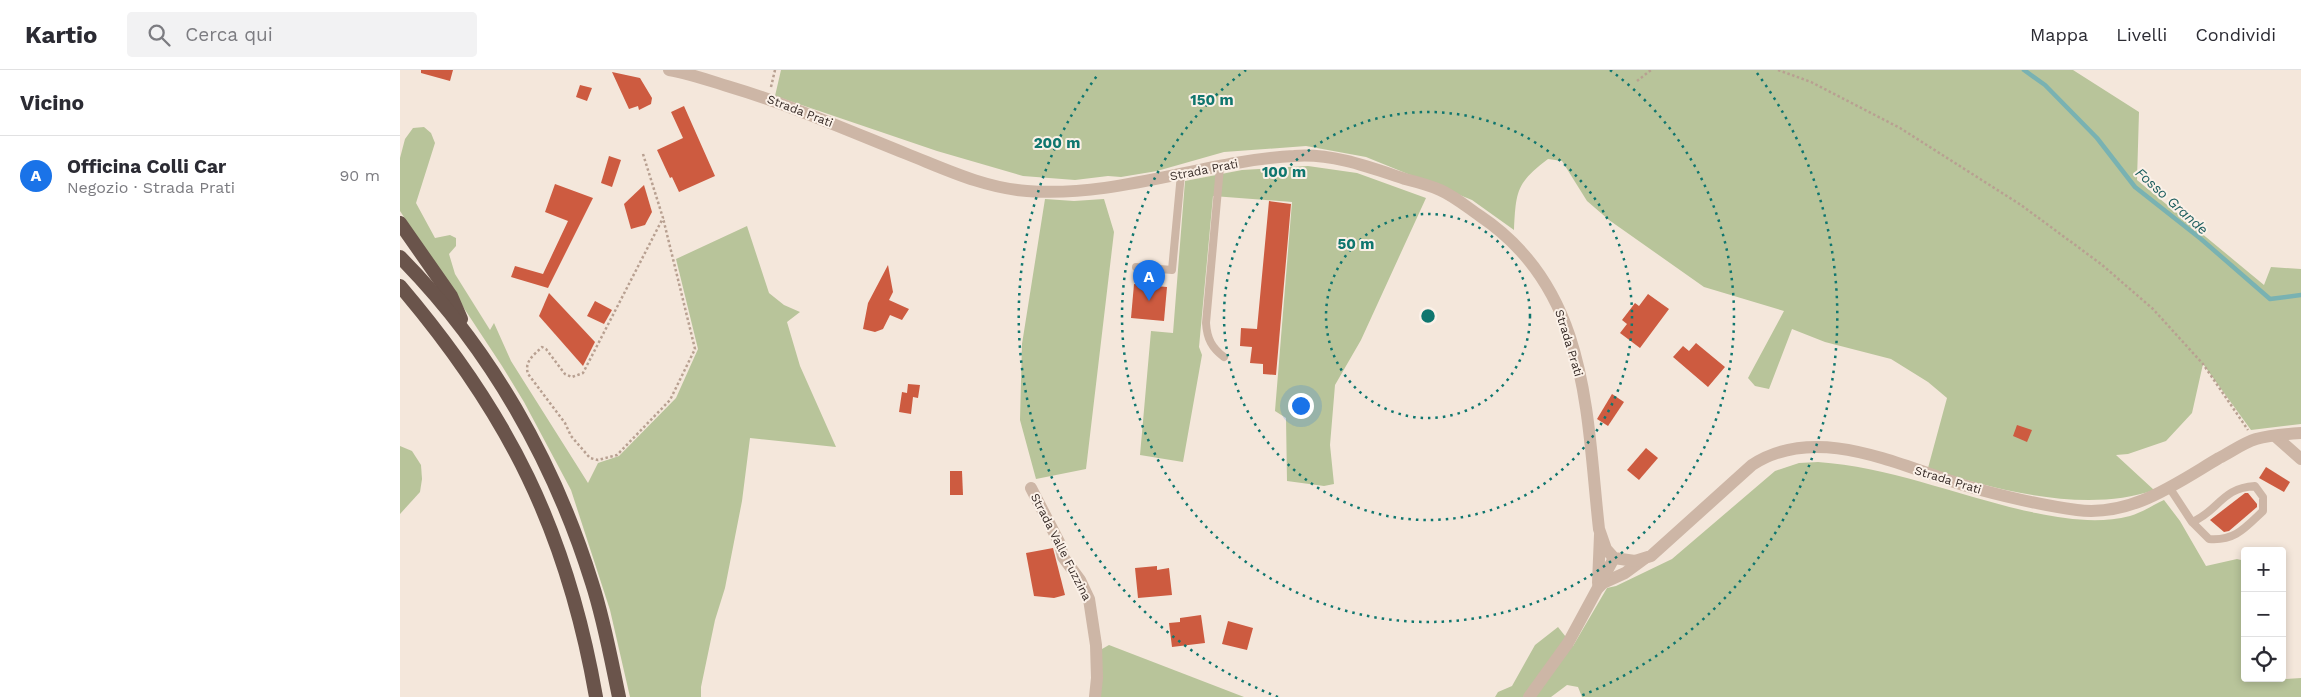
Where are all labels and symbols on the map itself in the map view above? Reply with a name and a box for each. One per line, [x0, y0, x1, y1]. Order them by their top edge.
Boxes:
text: 150 m [1190, 91, 1234, 109]
street label: Strada Prati [765, 92, 835, 130]
text: 200 m [1034, 134, 1080, 152]
street label: Strada Prati [1169, 157, 1239, 183]
text: 100 m [1262, 163, 1306, 181]
water label: Fosso Grande [2133, 164, 2211, 238]
text: 50 m [1338, 235, 1374, 253]
pin: A [1133, 260, 1165, 301]
centre of rings [1419, 307, 1437, 325]
street label: Strada Prati [1552, 308, 1586, 378]
your location [1288, 393, 1314, 419]
street label: Strada Prati [1913, 463, 1983, 497]
street label: Strada Valle Fuzzina [1028, 491, 1094, 603]

